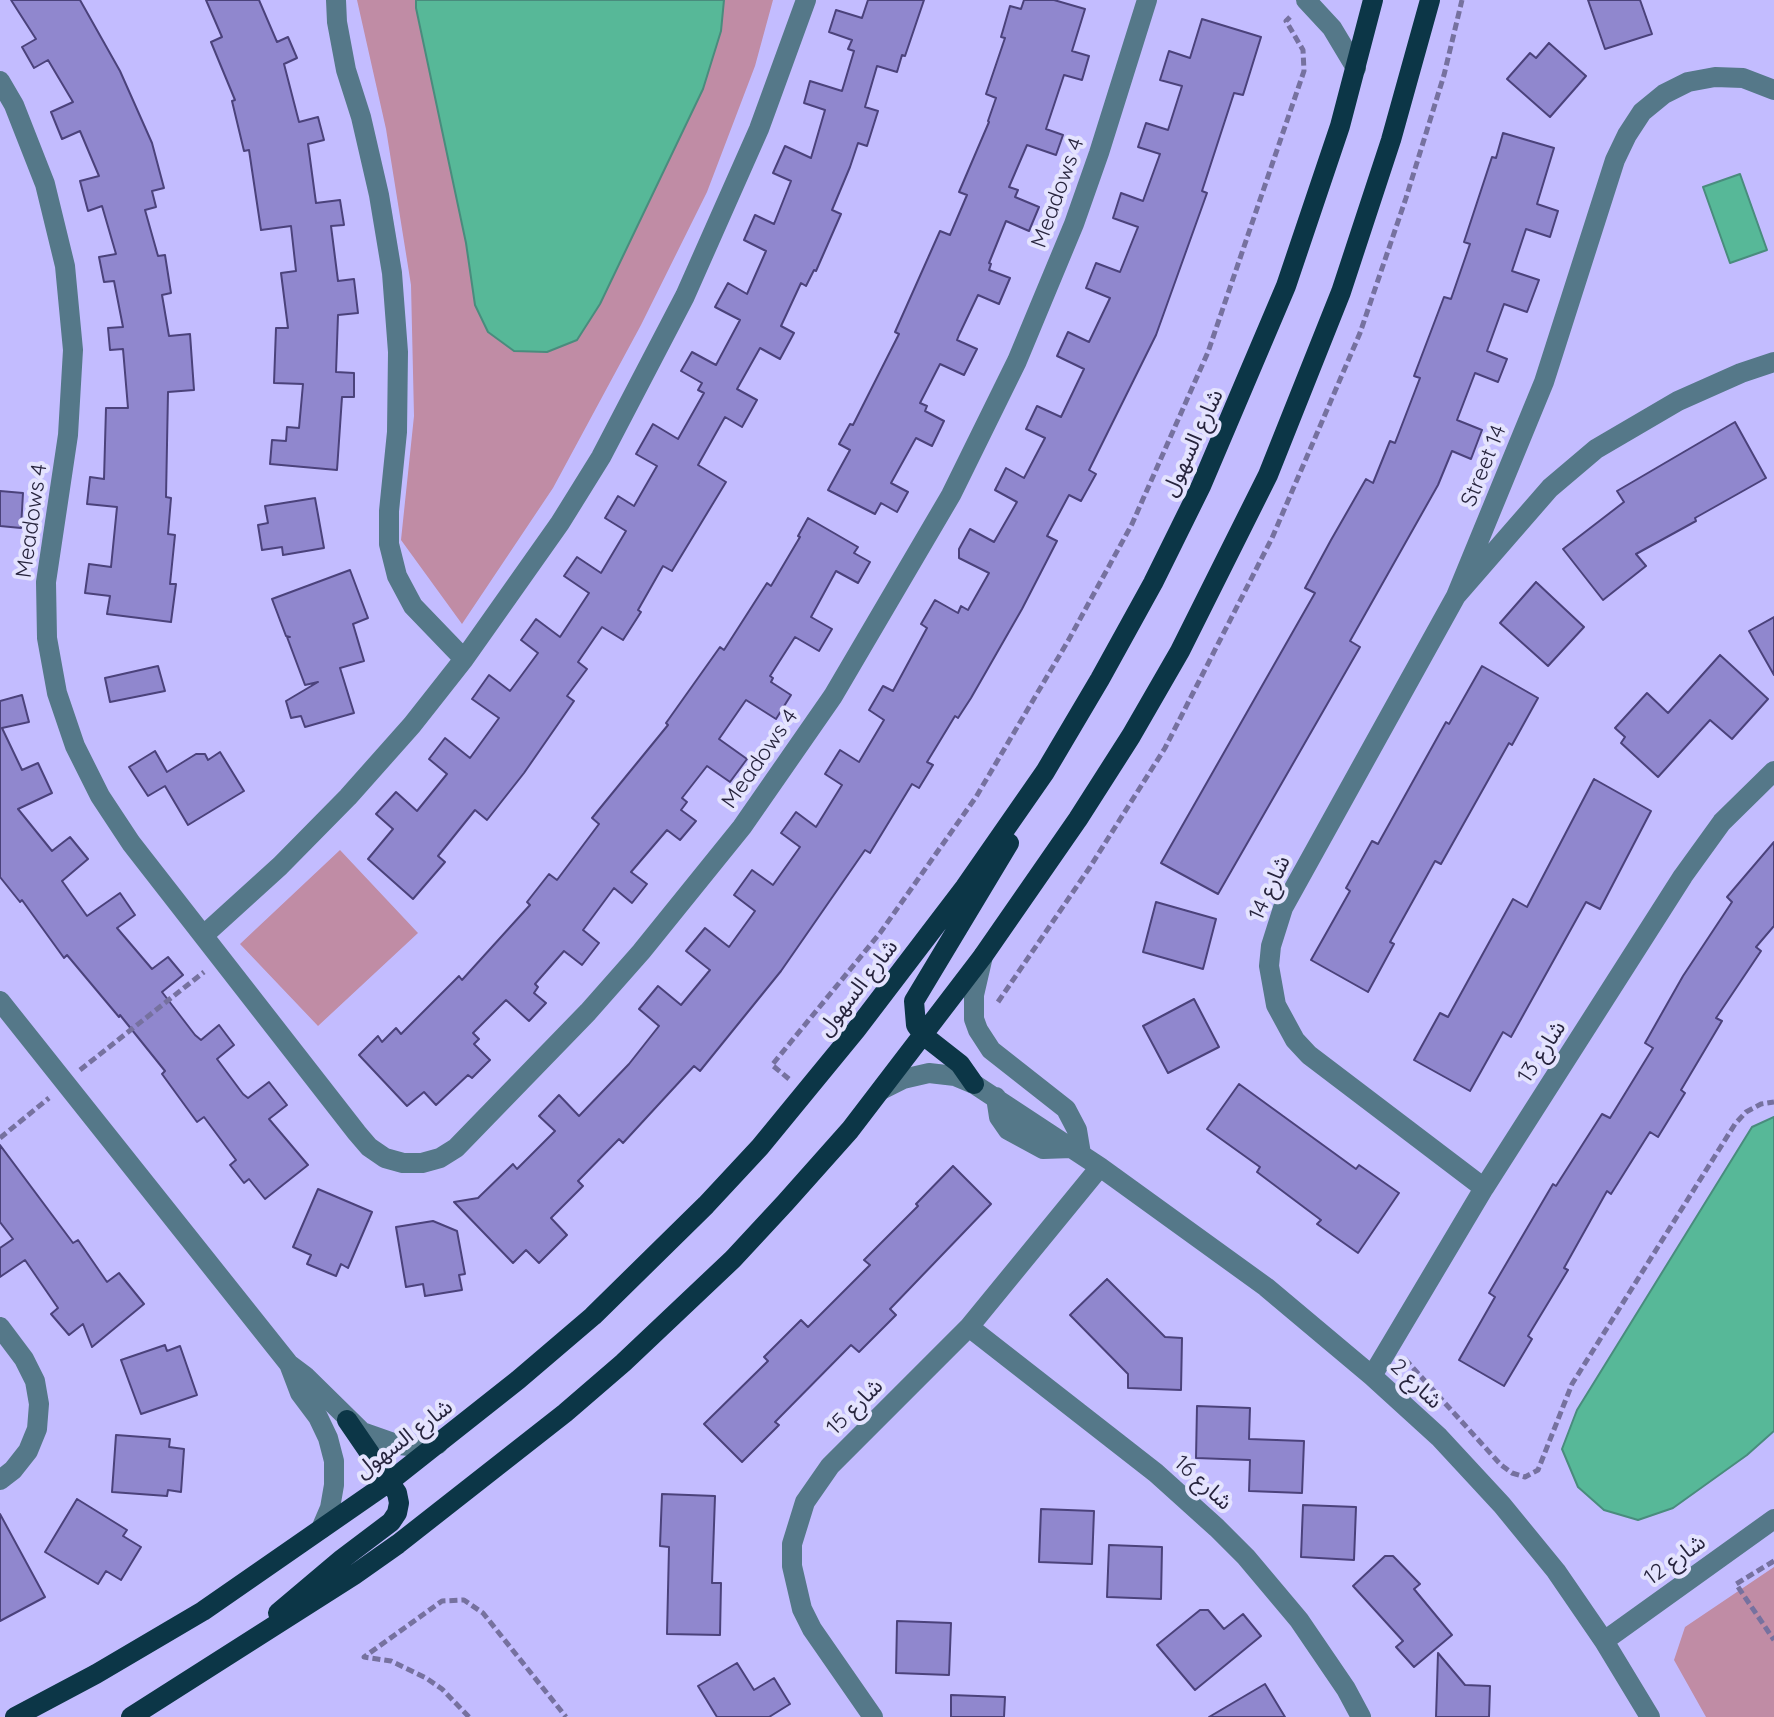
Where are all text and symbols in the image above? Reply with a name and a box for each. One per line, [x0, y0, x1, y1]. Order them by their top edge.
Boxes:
street label: Meadows 4 [1026, 134, 1090, 252]
street label: شارع السهول [1157, 385, 1229, 501]
street label: Street 14 [1456, 421, 1512, 511]
street label: Meadows 4 [11, 462, 53, 580]
street label: Meadows 4 [716, 704, 804, 814]
street label: شارع 14 [1244, 851, 1296, 925]
street label: شارع السهول [812, 934, 904, 1042]
street label: شارع 13 [1512, 1016, 1572, 1088]
street label: شارع 2 [1385, 1354, 1447, 1414]
street label: شارع 15 [821, 1373, 889, 1441]
street label: شارع السهول [350, 1394, 458, 1484]
street label: شارع 16 [1169, 1450, 1237, 1516]
street label: شارع 12 [1639, 1529, 1711, 1591]

